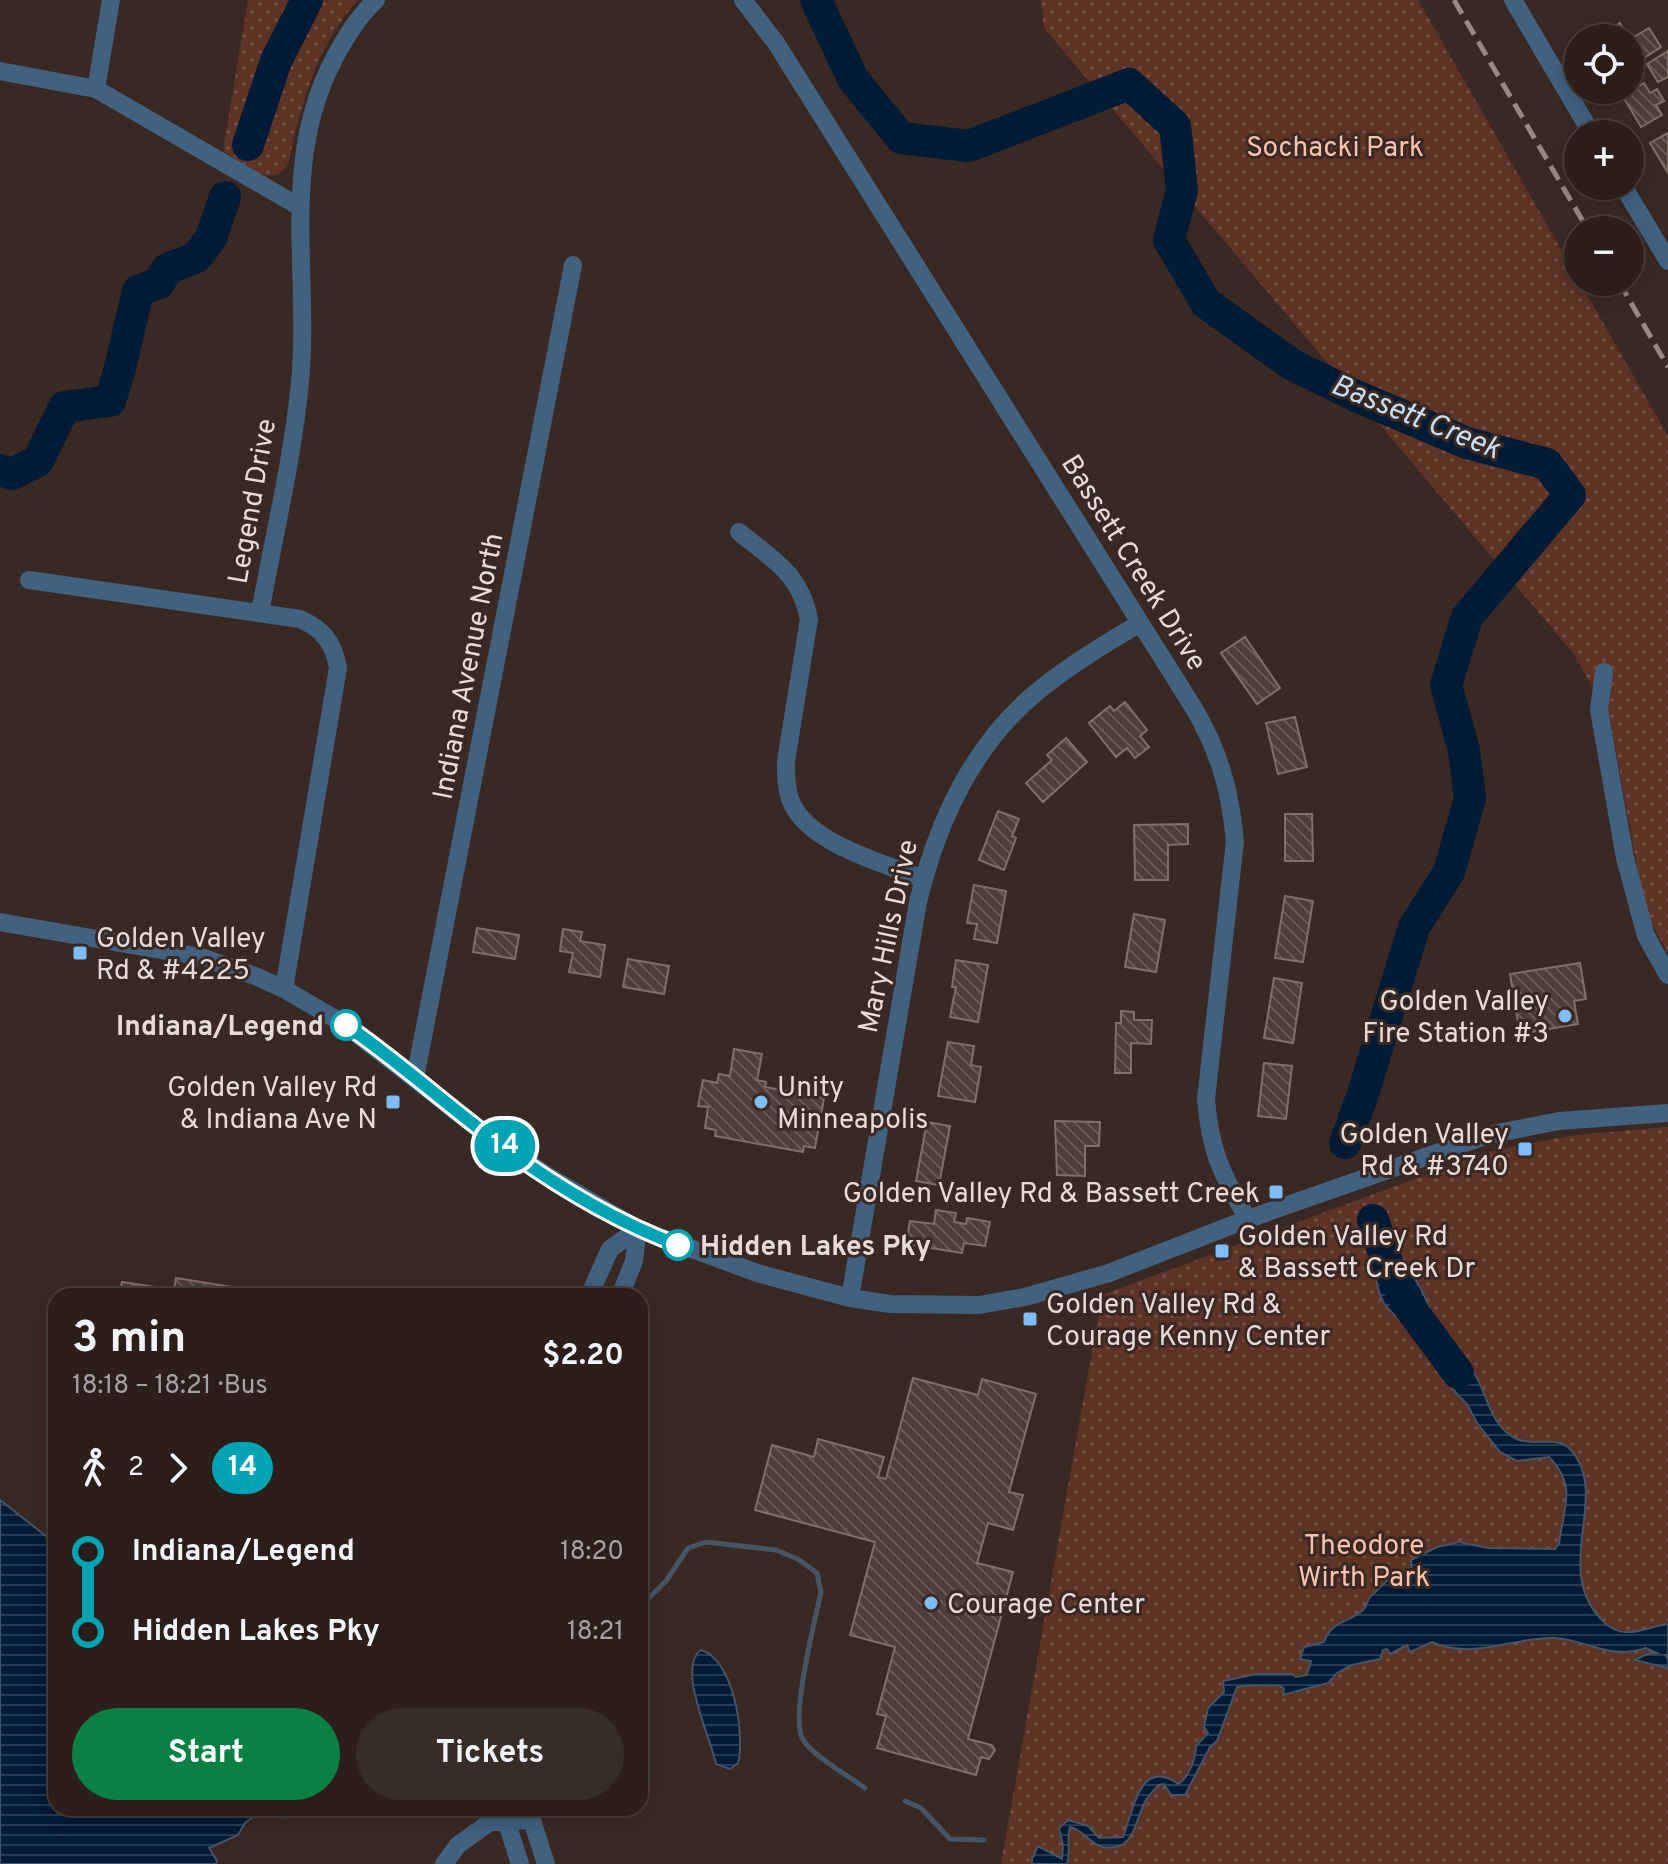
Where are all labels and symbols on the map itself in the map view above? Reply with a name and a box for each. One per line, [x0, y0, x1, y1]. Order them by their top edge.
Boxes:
park label: Sochacki Park [1246, 131, 1424, 167]
water label: Bassett Creek [1325, 368, 1506, 469]
street label: Legend Drive [222, 416, 286, 587]
street label: Bassett Creek Drive [1051, 449, 1213, 678]
street label: Indiana Avenue North [426, 530, 513, 803]
street label: Mary Hills Drive [852, 837, 928, 1037]
place label: Golden Valley Rd & #4225 [96, 922, 266, 990]
marker: Golden Valley Rd & #4225 [71, 944, 89, 962]
place label: Golden Valley Fire Station #3 [1362, 985, 1549, 1053]
marker: Golden Valley Fire Station #3 [1556, 1007, 1574, 1025]
place label: Indiana/Legend [116, 1010, 324, 1046]
marker: Indiana/Legend [331, 1010, 361, 1040]
place label: Golden Valley Rd & Indiana Ave N [167, 1071, 377, 1139]
place label: Unity Minneapolis [777, 1071, 928, 1139]
marker: Golden Valley Rd & Indiana Ave N [384, 1093, 402, 1111]
marker: Unity Minneapolis [752, 1093, 770, 1111]
place label: Golden Valley Rd & #3740 [1339, 1118, 1509, 1186]
line badge: 14 [469, 1120, 541, 1172]
marker: Golden Valley Rd & #3740 [1516, 1140, 1534, 1158]
place label: Golden Valley Rd & Bassett Creek [843, 1177, 1260, 1213]
marker: Golden Valley Rd & Bassett Creek [1267, 1183, 1285, 1201]
place label: Golden Valley Rd & Bassett Creek Dr [1238, 1220, 1476, 1288]
marker: Hidden Lakes Pky [663, 1230, 693, 1260]
place label: Hidden Lakes Pky [700, 1230, 931, 1266]
marker: Golden Valley Rd & Bassett Creek Dr [1213, 1242, 1231, 1260]
place label: Golden Valley Rd & Courage Kenny Center [1046, 1288, 1331, 1356]
marker: Golden Valley Rd & Courage Kenny Center [1021, 1310, 1039, 1328]
park label: Theodore Wirth Park [1298, 1529, 1430, 1597]
place label: Courage Center [947, 1588, 1145, 1624]
marker: Courage Center [922, 1594, 940, 1612]

